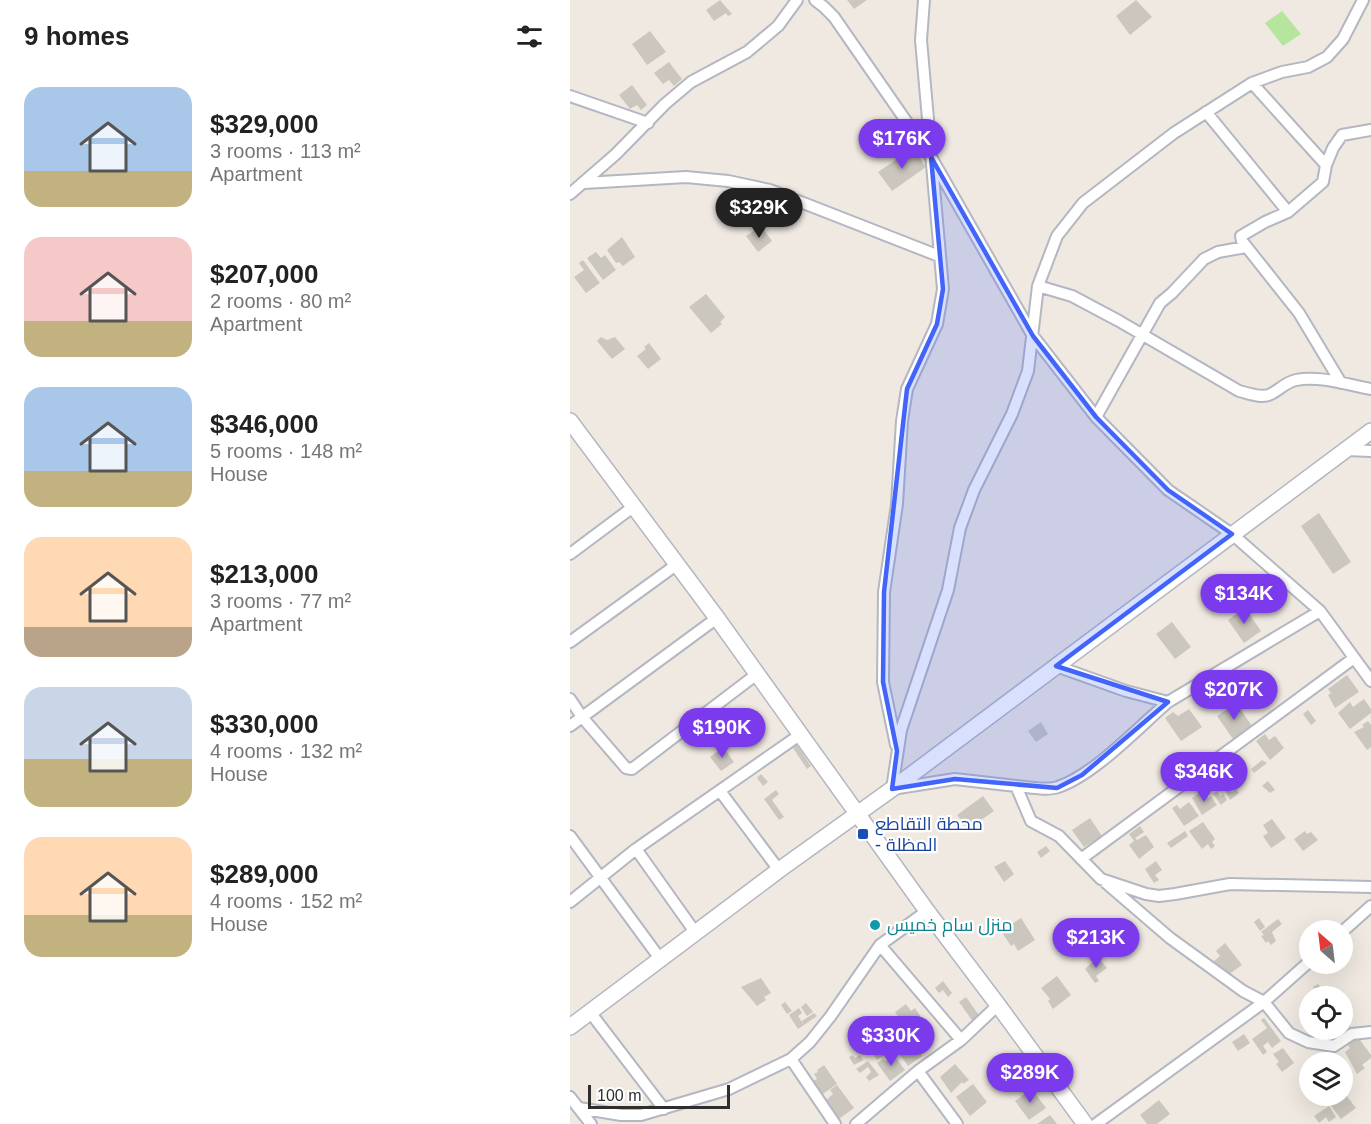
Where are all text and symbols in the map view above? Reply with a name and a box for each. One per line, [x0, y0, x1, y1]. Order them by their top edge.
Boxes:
icon: filters [513, 20, 546, 53]
text: 9 homes [24, 21, 130, 51]
text: $329,000 [210, 109, 318, 139]
icon: home [72, 111, 144, 183]
pin: $176K [860, 119, 944, 170]
text: $176K [873, 127, 931, 149]
text: 3 rooms · 113 m² [210, 140, 361, 162]
text: Apartment [210, 163, 302, 185]
pin: $329K [717, 188, 801, 239]
text: $329K [730, 196, 788, 218]
text: $207,000 [210, 259, 318, 289]
icon: home [72, 261, 144, 333]
text: 2 rooms · 80 m² [210, 290, 351, 312]
text: Apartment [210, 313, 302, 335]
text: $346,000 [210, 409, 318, 439]
icon: home [72, 411, 144, 483]
text: 5 rooms · 148 m² [210, 440, 362, 462]
text: House [210, 463, 268, 485]
text: $213,000 [210, 559, 318, 589]
icon: home [72, 561, 144, 633]
pin: $134K [1202, 574, 1286, 625]
text: $134K [1215, 582, 1273, 604]
text: 3 rooms · 77 m² [210, 590, 351, 612]
text: Apartment [210, 613, 302, 635]
pin: $207K [1192, 670, 1276, 721]
text: $207K [1205, 678, 1263, 700]
pin: $190K [680, 708, 764, 759]
text: $330,000 [210, 709, 318, 739]
icon: home [72, 711, 144, 783]
text: $190K [693, 716, 751, 738]
text: 4 rooms · 132 m² [210, 740, 362, 762]
pin: $346K [1162, 752, 1246, 803]
text: $346K [1175, 760, 1233, 782]
text: House [210, 763, 268, 785]
place label: محطة التقاطع - المظلة [875, 814, 983, 855]
marker: محطة التقاطع - المظلة [856, 827, 870, 841]
text: $289,000 [210, 859, 318, 889]
icon: home [72, 861, 144, 933]
text: 4 rooms · 152 m² [210, 890, 362, 912]
text: House [210, 913, 268, 935]
place label: منزل سام خميس [887, 915, 1013, 937]
marker: منزل سام خميس [868, 918, 882, 932]
pin: $213K [1054, 918, 1138, 969]
north arrow [1299, 920, 1353, 974]
map controls [1299, 920, 1353, 1106]
text: $213K [1067, 926, 1125, 948]
button: locate [1299, 986, 1353, 1040]
pin: $330K [849, 1016, 933, 1067]
text: $330K [862, 1024, 920, 1046]
button: layers [1299, 1052, 1353, 1106]
pin: $289K [988, 1053, 1072, 1104]
text: $289K [1001, 1061, 1059, 1083]
scale bar [588, 1082, 730, 1110]
text: 100 m [597, 1087, 641, 1104]

